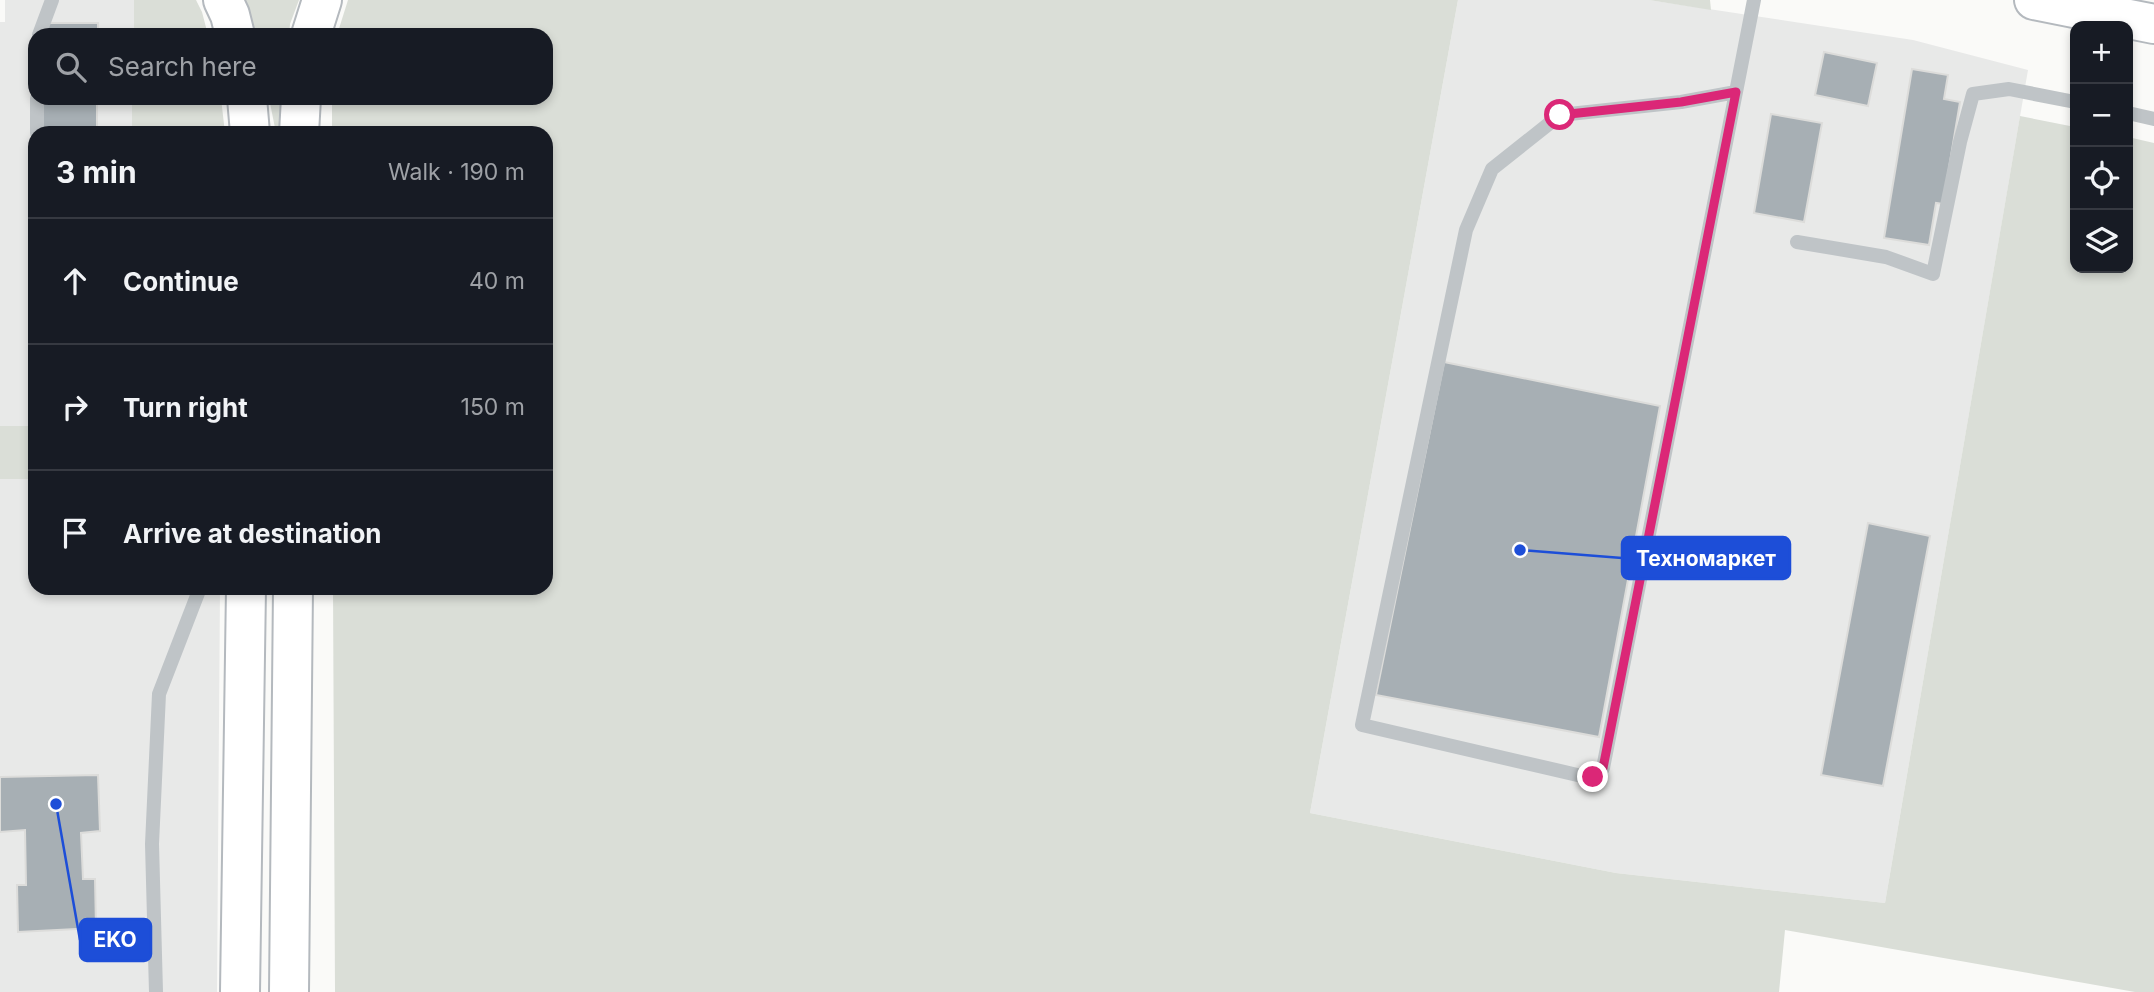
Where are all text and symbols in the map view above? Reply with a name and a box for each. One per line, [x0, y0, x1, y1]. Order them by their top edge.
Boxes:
map controls [2070, 21, 2133, 273]
button: + [2070, 21, 2133, 84]
search box [28, 28, 553, 105]
icon: search [52, 48, 90, 86]
text: Search here [108, 51, 257, 82]
button: − [2070, 84, 2133, 147]
route start [1544, 99, 1575, 130]
button: locate [2070, 147, 2133, 210]
text: 3 min [56, 154, 137, 190]
text: Walk · 190 m [388, 158, 525, 186]
button: layers [2070, 210, 2133, 273]
icon: ahead [56, 262, 94, 300]
text: Continue [123, 266, 239, 297]
text: 40 m [469, 267, 525, 295]
icon: right [56, 388, 94, 426]
text: Turn right [123, 392, 248, 423]
text: 150 m [461, 393, 525, 421]
icon: arrive [56, 514, 94, 552]
text: Arrive at destination [123, 518, 382, 549]
callout: Техномаркет [1622, 537, 1790, 579]
text: Техномаркет [1636, 546, 1776, 571]
route end [1577, 761, 1608, 792]
callout: EKO [80, 919, 151, 961]
text: EKO [93, 927, 137, 952]

